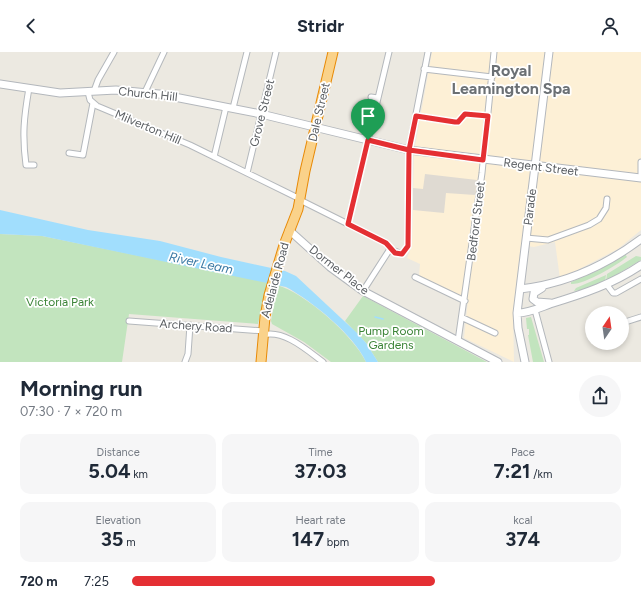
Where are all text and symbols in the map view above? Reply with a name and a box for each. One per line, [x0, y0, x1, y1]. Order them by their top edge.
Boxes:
icon: back [20, 15, 42, 37]
text: Stridr [297, 15, 344, 37]
icon: person [599, 15, 621, 37]
district label: Royal Leamington Spa [451, 61, 571, 98]
street label: Grove Street [247, 77, 277, 148]
street label: Dale Street [305, 81, 333, 143]
street label: Church Hill [118, 84, 178, 104]
pin [351, 99, 385, 140]
icon: arrive [357, 105, 379, 127]
street label: Milverton Hill [113, 107, 183, 147]
street label: Regent Street [503, 155, 580, 179]
street label: Bedford Street [464, 180, 488, 262]
street label: Parade [521, 187, 539, 226]
street label: Adelaide Road [258, 241, 292, 319]
street label: Dormer Place [306, 242, 372, 298]
water label: River Leam [168, 249, 234, 277]
park label: Victoria Park [26, 295, 94, 309]
north arrow [585, 306, 629, 350]
map controls [585, 306, 629, 350]
street label: Archery Road [159, 316, 233, 336]
park label: Pump Room Gardens [358, 324, 424, 352]
text: Morning run [20, 375, 143, 402]
button: share [579, 375, 621, 417]
text: 07:30 · 7 × 720 m [20, 404, 122, 419]
text: Distance [97, 446, 140, 459]
text: Time [308, 446, 332, 459]
text: Pace [511, 446, 535, 459]
text: 5.04 [88, 459, 131, 483]
text: 37:03 [294, 459, 347, 483]
text: 7:21 [493, 459, 531, 483]
text: km [131, 468, 148, 481]
text: /km [531, 468, 552, 481]
text: Elevation [96, 514, 141, 527]
text: Heart rate [296, 514, 345, 527]
text: kcal [513, 514, 532, 527]
text: 35 [101, 527, 124, 551]
text: 147 [292, 527, 324, 551]
text: 374 [505, 527, 540, 551]
text: m [124, 536, 136, 549]
text: bpm [324, 536, 349, 549]
text: 720 m [20, 574, 58, 589]
text: 7:25 [84, 574, 109, 589]

